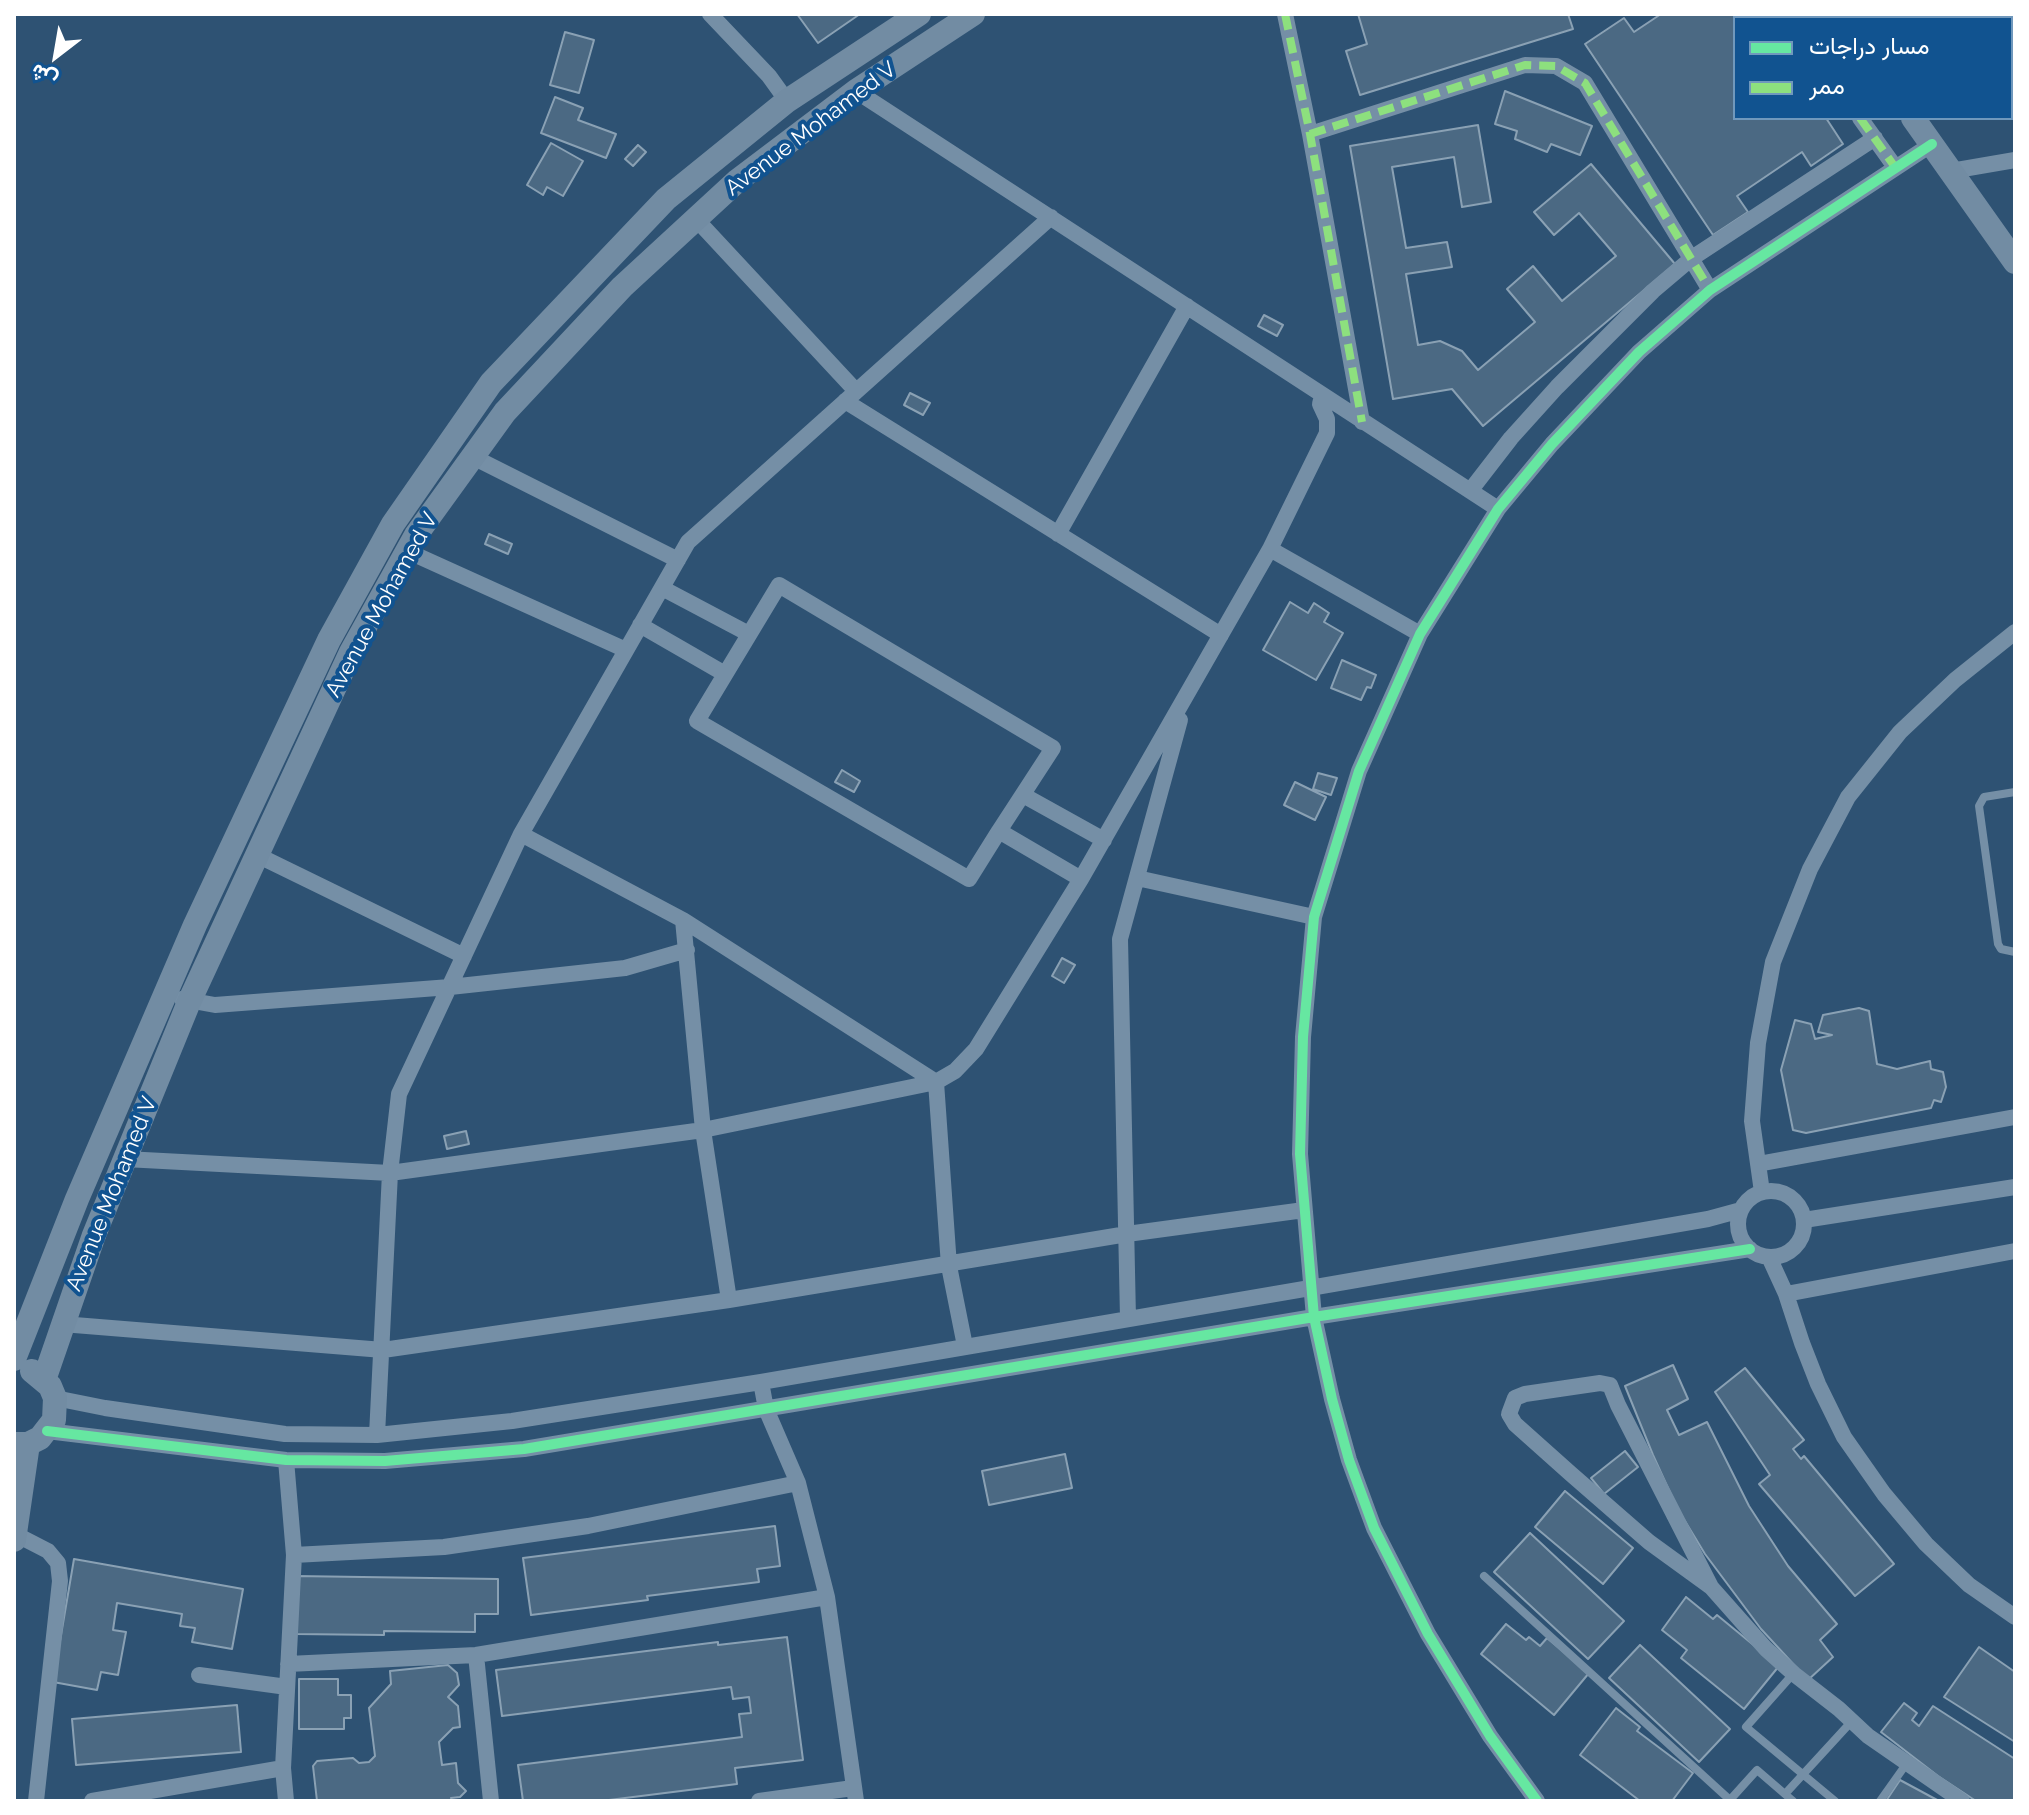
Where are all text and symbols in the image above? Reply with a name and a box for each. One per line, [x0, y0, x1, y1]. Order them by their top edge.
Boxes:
north arrow [16, 16, 96, 96]
legend [1733, 16, 2013, 120]
text: مسار دراجات [1809, 31, 1930, 60]
street label: Avenue Mohamed V [720, 56, 902, 202]
text: ش [26, 59, 62, 95]
text: ممر [1809, 71, 1845, 100]
street label: Avenue Mohamed V [320, 508, 444, 702]
street label: Avenue Mohamed V [61, 1093, 163, 1295]

